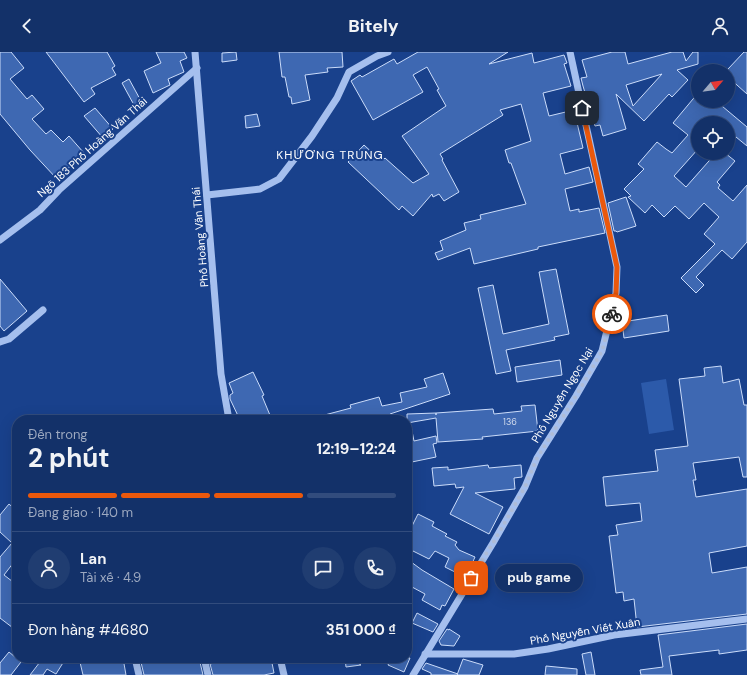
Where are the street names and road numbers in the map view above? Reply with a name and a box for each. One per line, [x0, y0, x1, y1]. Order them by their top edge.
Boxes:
street label: Ngõ 183 Phố Hoàng Văn Thái [34, 94, 150, 200]
street label: Phố Hoàng Văn Thái [189, 186, 211, 288]
street label: Phố Nguyễn Ngọc Nại [528, 345, 596, 445]
street label: Phố Nguyễn Viết Xuân [529, 614, 641, 648]

